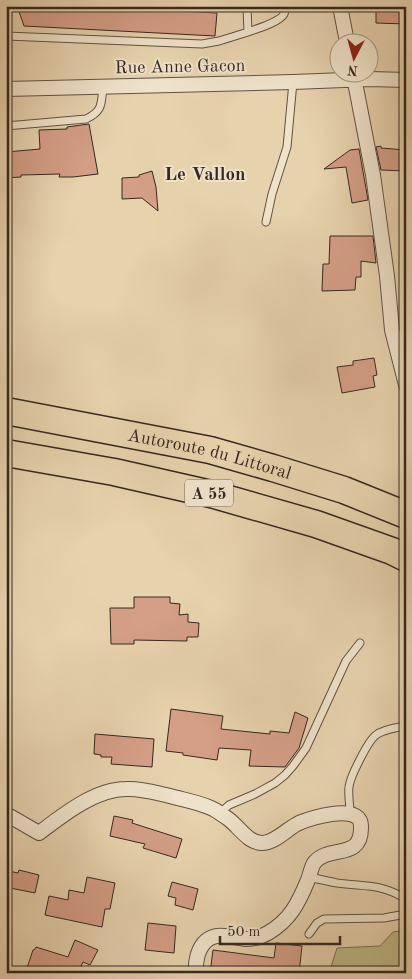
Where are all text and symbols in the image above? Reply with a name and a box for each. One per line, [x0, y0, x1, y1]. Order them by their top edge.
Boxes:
north arrow [330, 32, 380, 82]
street label: Rue Anne Gacon [115, 57, 246, 77]
text: N [346, 62, 359, 77]
district label: Le Vallon [164, 166, 246, 185]
street label: Autoroute du Littoral [126, 426, 293, 483]
road number: A 55 [185, 479, 233, 506]
scale bar [220, 914, 340, 946]
text: 50 m [227, 925, 261, 940]

